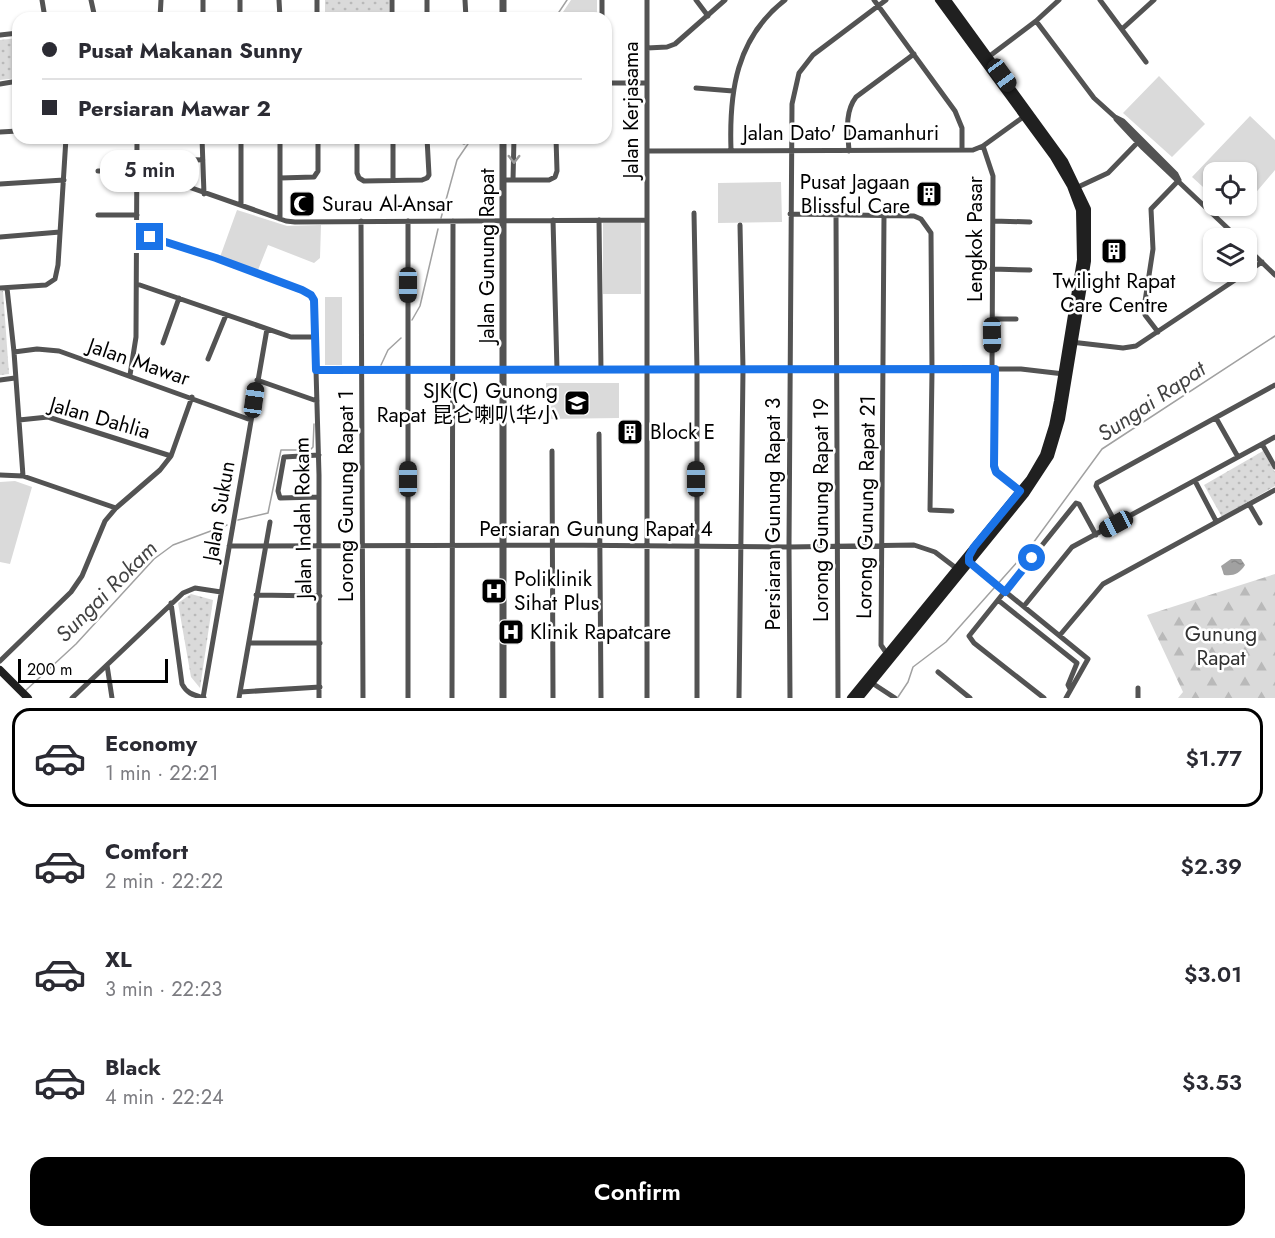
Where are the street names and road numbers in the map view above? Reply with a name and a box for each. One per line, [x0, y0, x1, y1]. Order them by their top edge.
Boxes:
street label: Jalan Kerjasama [616, 41, 646, 182]
street label: Jalan Dato' Damanhuri [740, 118, 939, 148]
street label: Jalan Gunung Rapat [472, 168, 502, 347]
street label: Lengkok Pasar [960, 175, 990, 302]
street label: Jalan Mawar [81, 330, 195, 394]
street label: Jalan Dahlia [43, 389, 154, 447]
street label: Lorong Gunung Rapat 1 [331, 390, 361, 602]
street label: Lorong Gunung Rapat 21 [849, 395, 883, 619]
street label: Persiaran Gunung Rapat 3 [758, 398, 788, 630]
street label: Lorong Gunung Rapat 19 [806, 398, 836, 622]
street label: Jalan Indah Rokam [287, 437, 319, 602]
street label: Jalan Sukun [195, 459, 243, 566]
street label: Persiaran Gunung Rapat 4 [479, 514, 713, 544]

